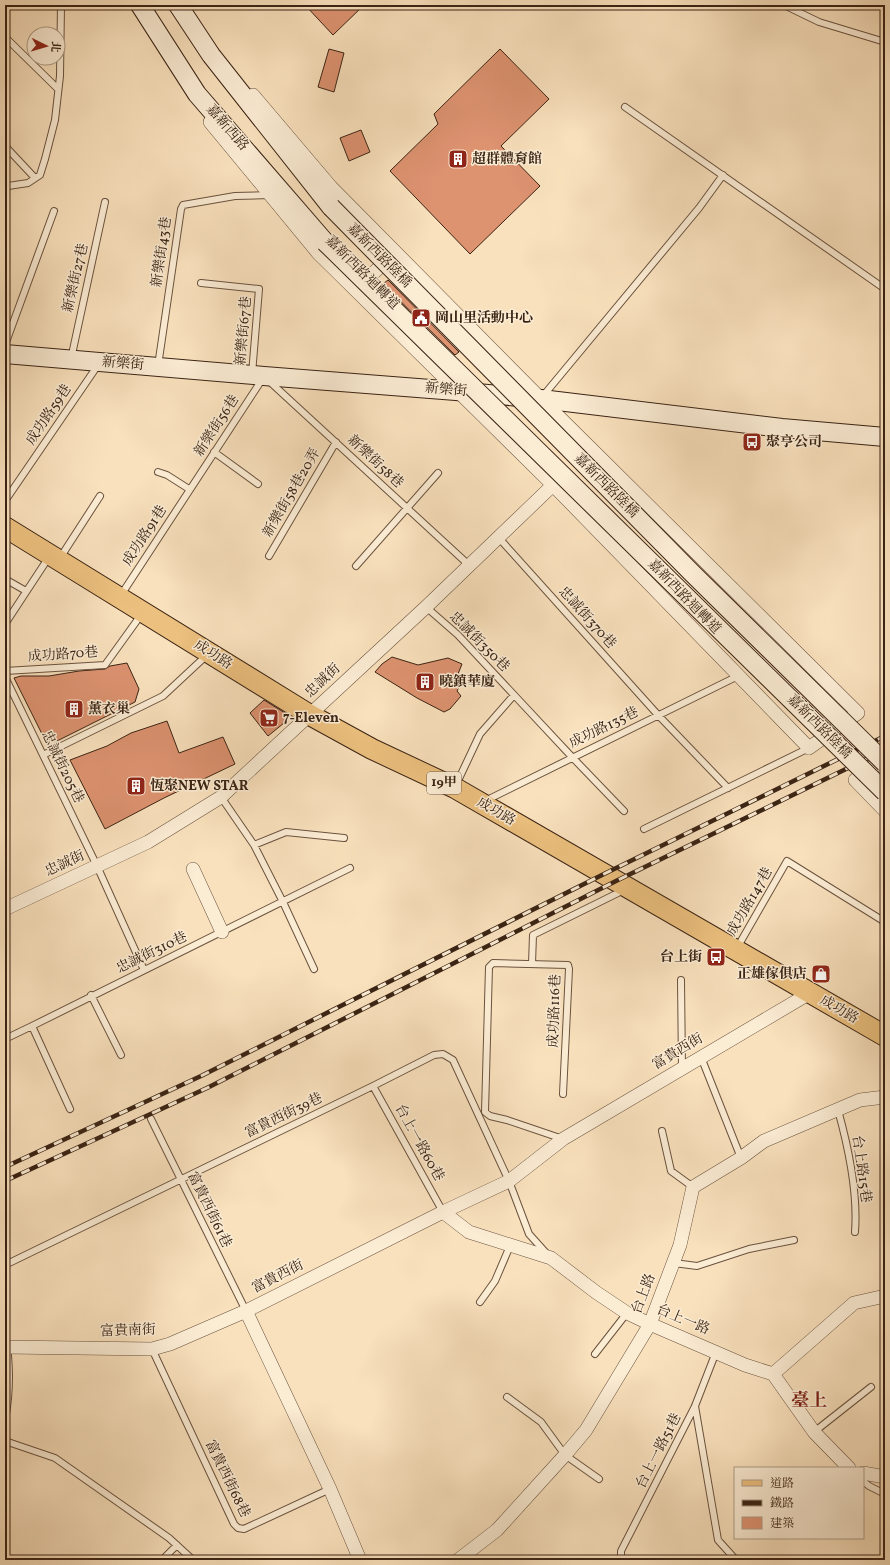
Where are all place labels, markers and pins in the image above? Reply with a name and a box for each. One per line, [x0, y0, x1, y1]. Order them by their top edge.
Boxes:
building icon: 超群體育館 [447, 148, 469, 170]
place label: 超群體育館 [472, 150, 542, 169]
public building icon: 岡山里活動中心 [410, 307, 432, 329]
place label: 岡山里活動中心 [435, 309, 533, 328]
bus stop icon: 聚亨公司 [741, 431, 763, 453]
place label: 聚亨公司 [766, 433, 822, 452]
building icon: 曉鎮華廈 [414, 671, 436, 693]
place label: 曉鎮華廈 [439, 673, 495, 692]
building icon: 薰衣巢 [63, 698, 85, 720]
place label: 薰衣巢 [88, 700, 130, 719]
supermarket icon: 7-Eleven [258, 707, 280, 729]
place label: 7-Eleven [283, 709, 339, 728]
building icon: 恆聚NEW STAR [125, 775, 147, 797]
place label: 恆聚NEW STAR [150, 777, 249, 796]
bus stop icon: 台上街 [705, 946, 727, 968]
place label: 台上街 [660, 948, 702, 967]
shop icon: 正雄傢俱店 [810, 963, 832, 985]
place label: 正雄傢俱店 [737, 965, 807, 984]

